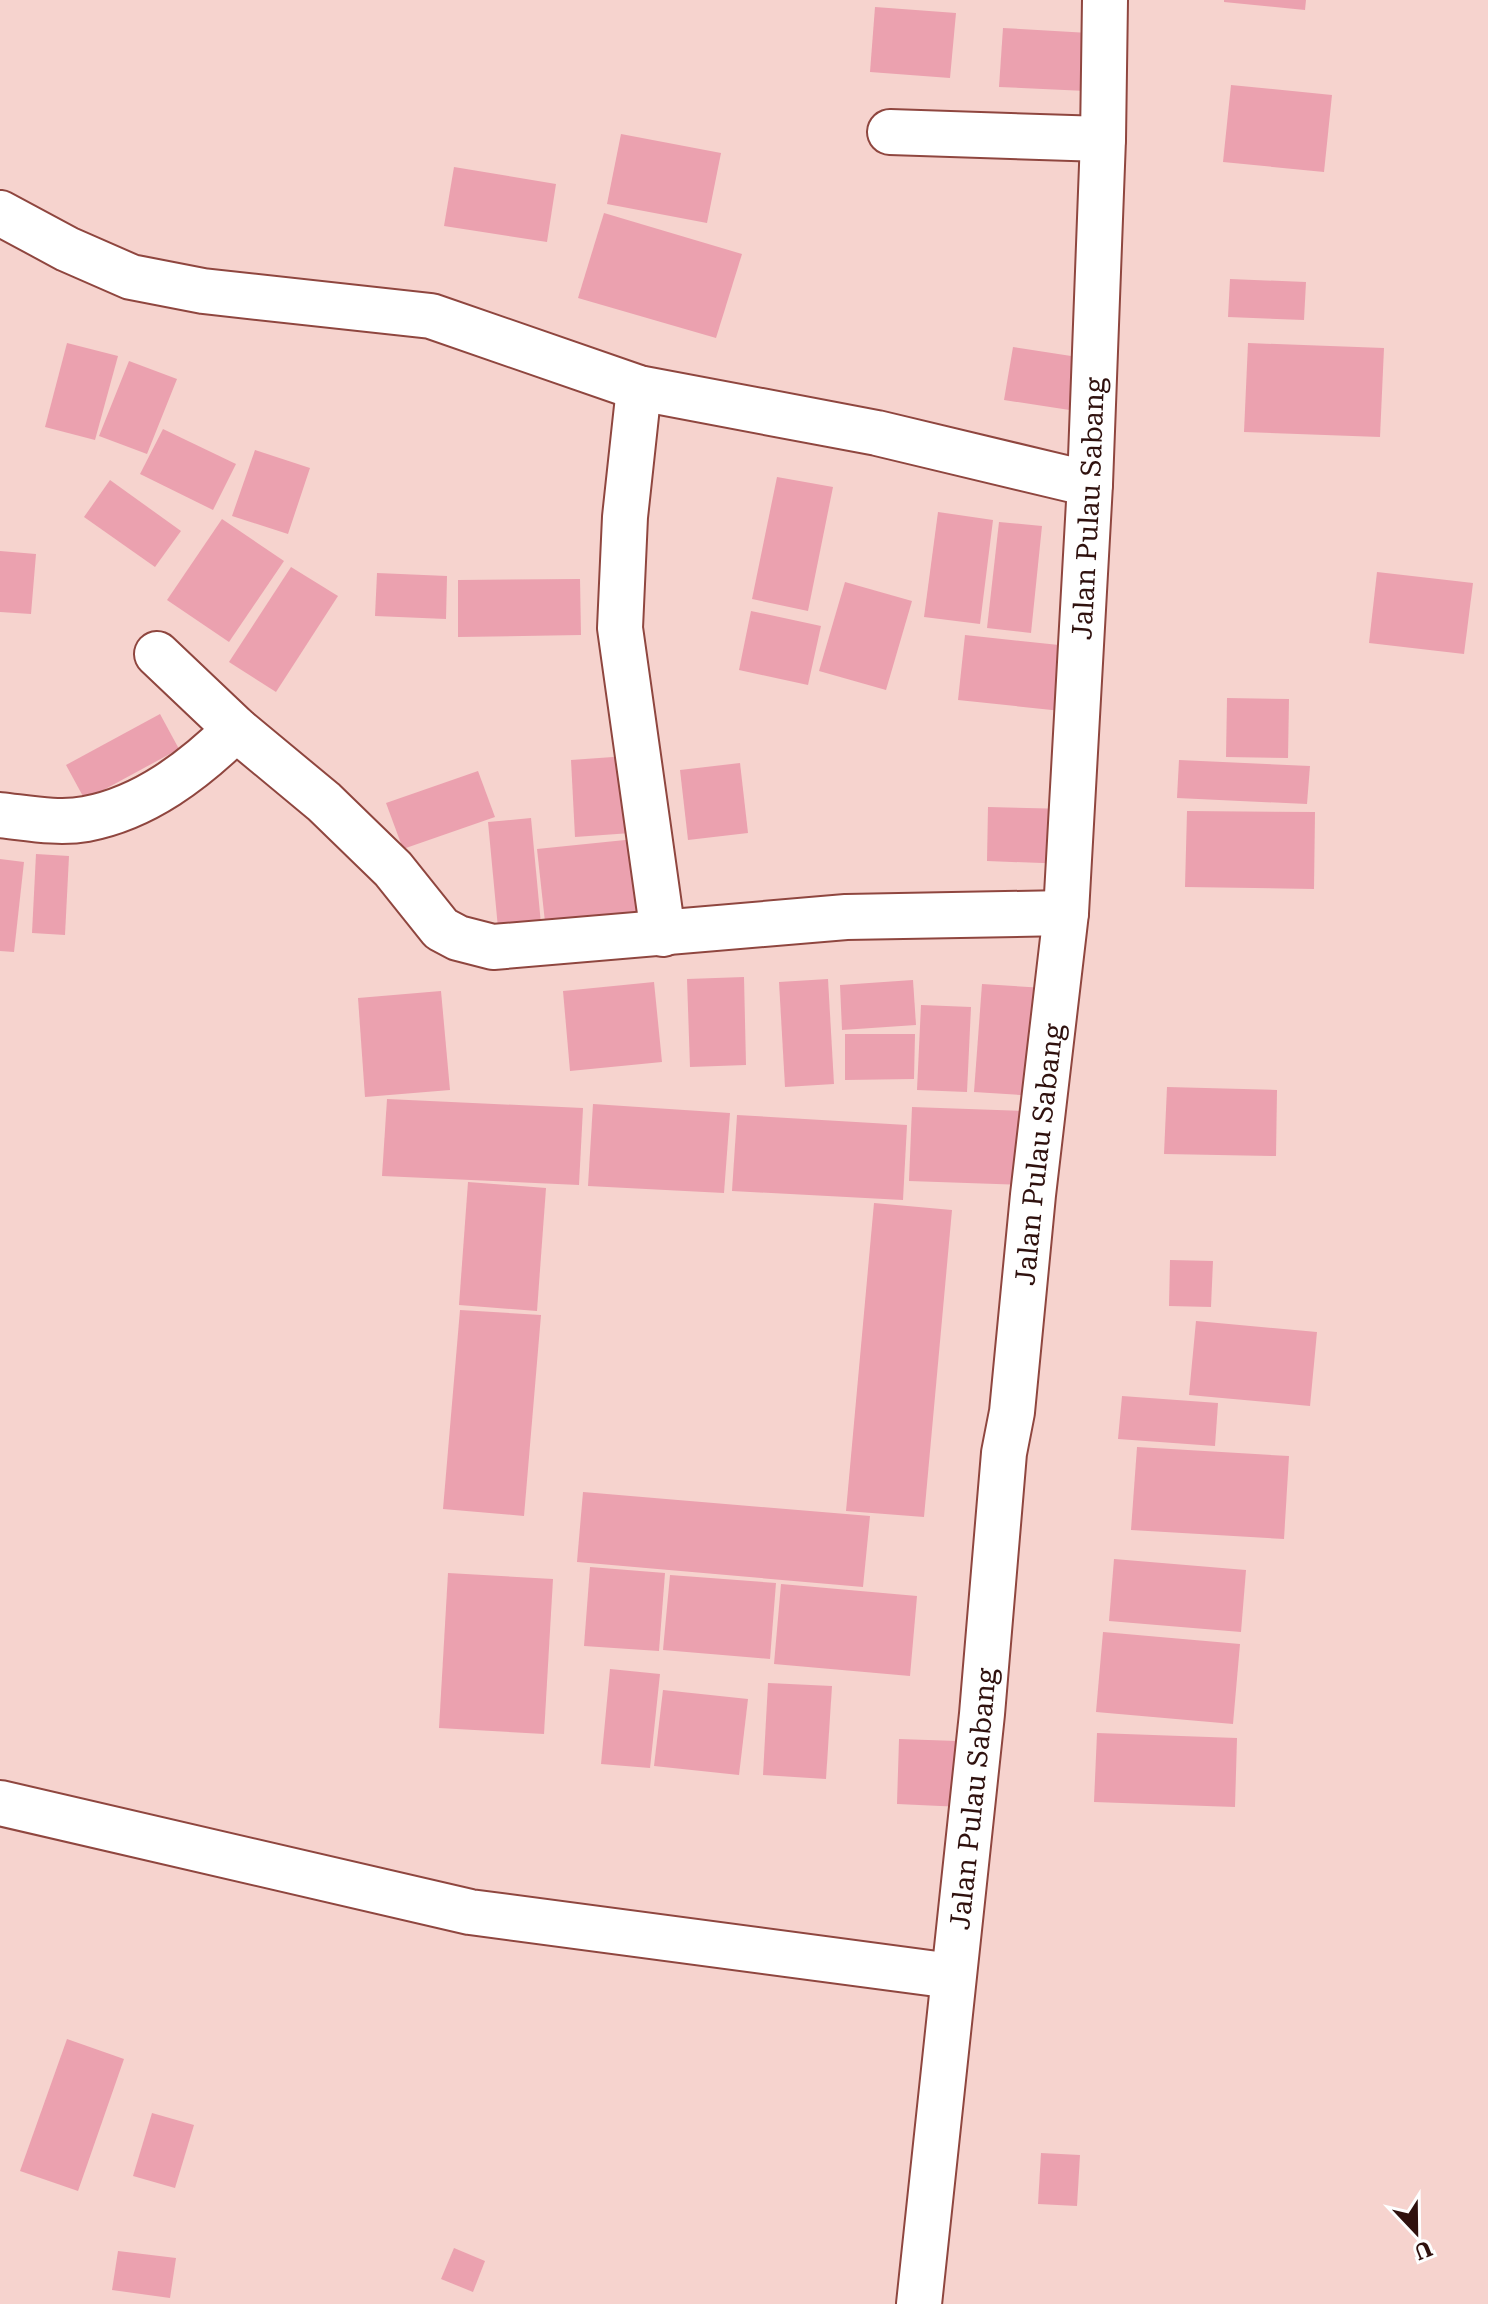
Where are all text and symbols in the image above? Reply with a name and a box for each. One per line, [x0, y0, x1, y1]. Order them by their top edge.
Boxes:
street label: Jalan Pulau Sabang [1065, 376, 1111, 641]
street label: Jalan Pulau Sabang [1008, 1022, 1069, 1287]
street label: Jalan Pulau Sabang [943, 1666, 1002, 1931]
north arrow [1376, 2192, 1456, 2272]
text: U [1411, 2235, 1436, 2265]

